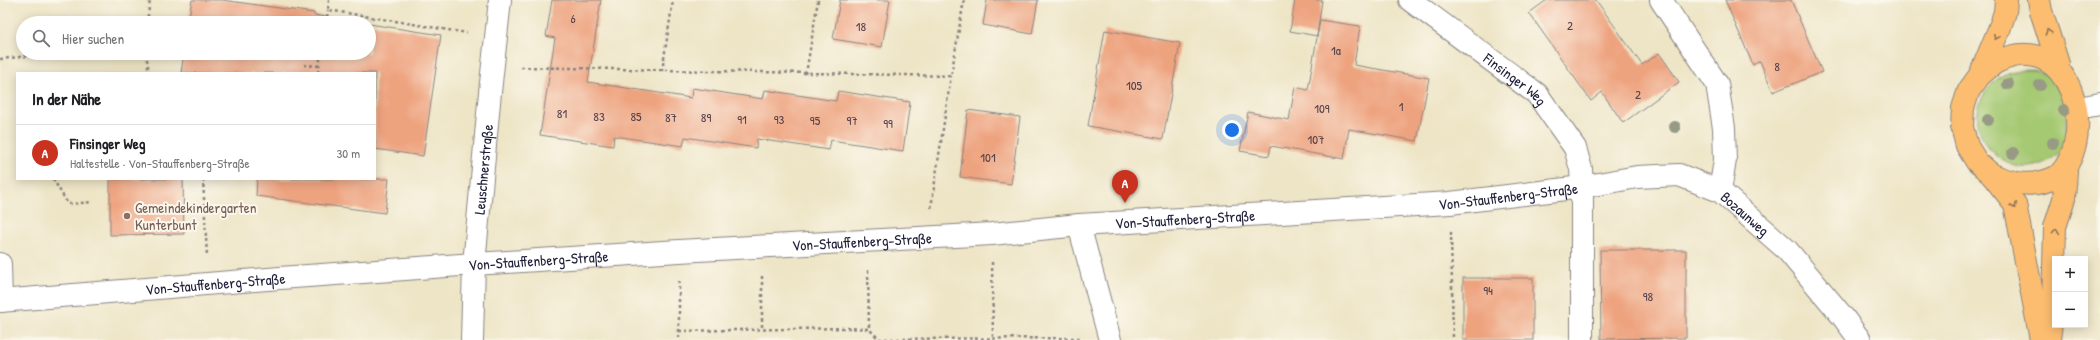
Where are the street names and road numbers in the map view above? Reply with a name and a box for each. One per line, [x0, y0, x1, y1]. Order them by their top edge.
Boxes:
street label: Finsinger Weg [1479, 47, 1553, 110]
street label: Leuschnerstraße [468, 123, 497, 216]
street label: Von-Stauffenberg-Straße [1438, 177, 1579, 214]
street label: Bozaunweg [1716, 186, 1774, 241]
street label: Von-Stauffenberg-Straße [1114, 204, 1256, 233]
street label: Von-Stauffenberg-Straße [791, 227, 933, 255]
street label: Von-Stauffenberg-Straße [468, 245, 609, 275]
street label: Von-Stauffenberg-Straße [144, 267, 286, 300]

